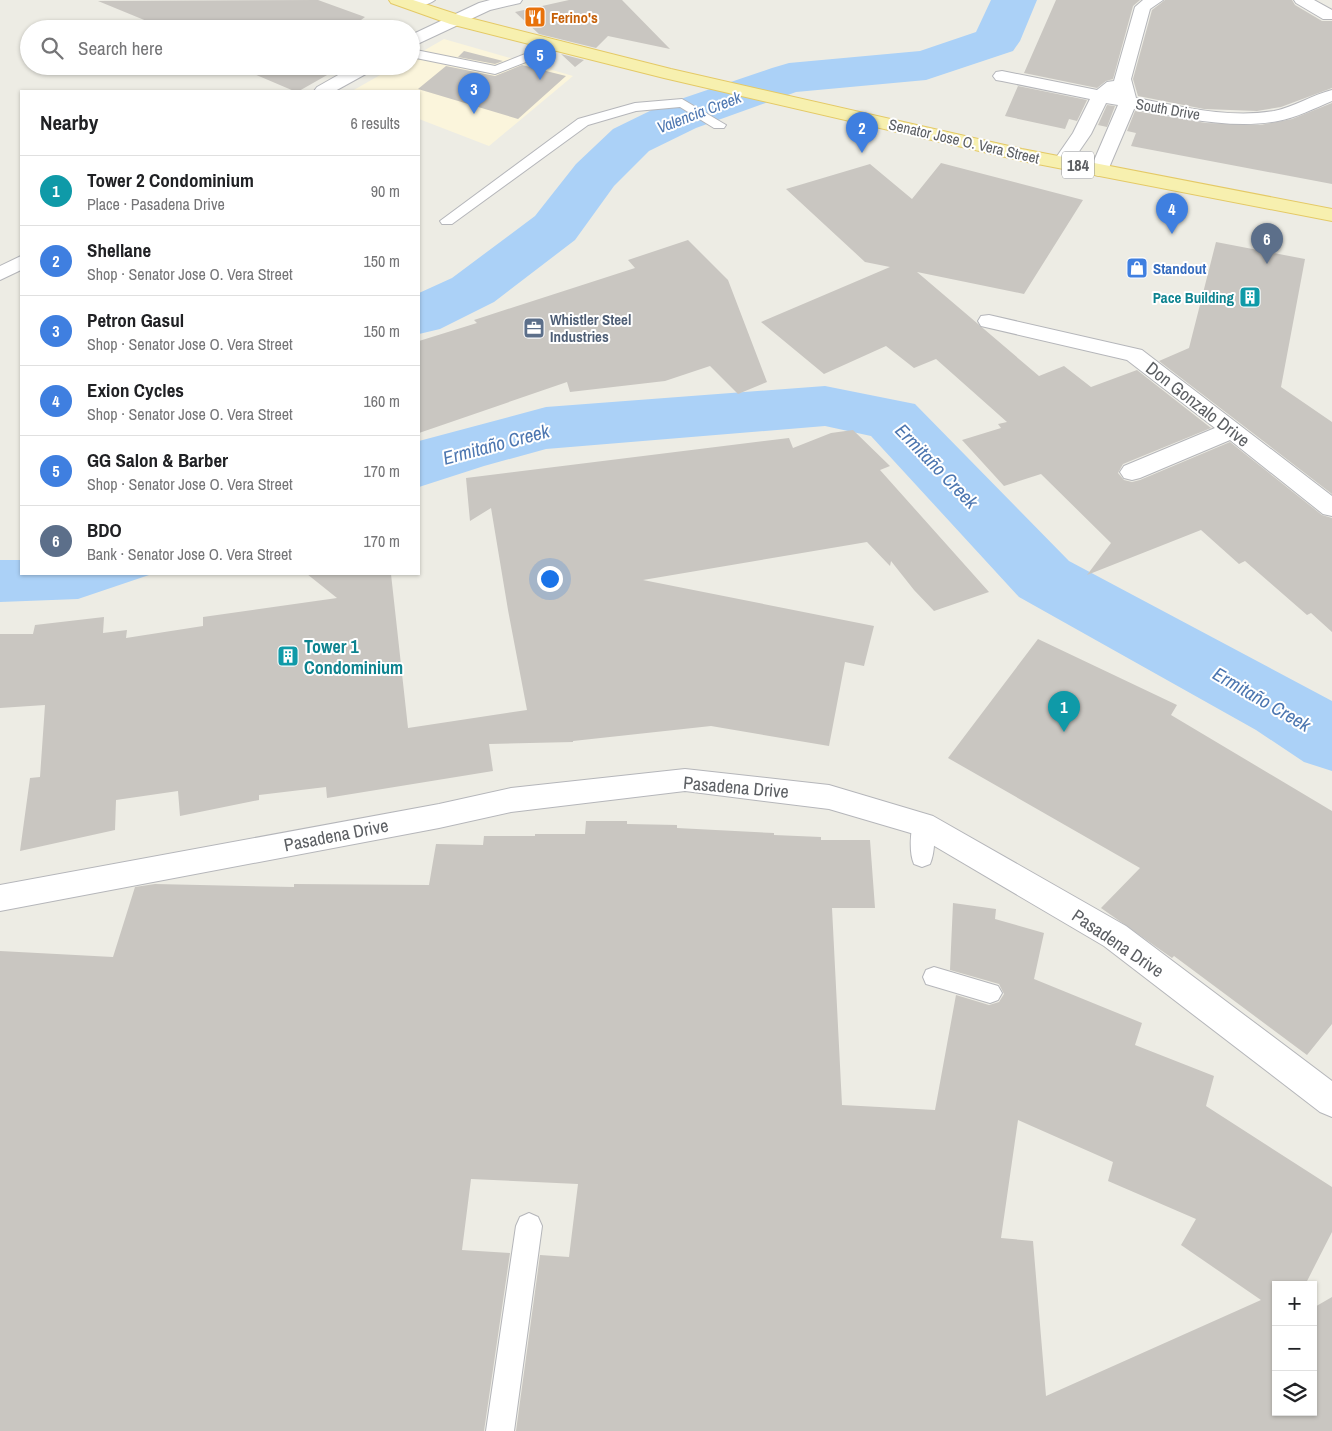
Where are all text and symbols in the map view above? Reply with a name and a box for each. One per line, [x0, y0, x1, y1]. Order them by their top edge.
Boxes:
restaurant icon: Ferino's [523, 5, 547, 29]
place label: Ferino's [551, 7, 598, 28]
search box [20, 20, 420, 75]
icon: search [38, 34, 66, 62]
text: Search here [78, 35, 163, 61]
pin: 5 [524, 39, 556, 80]
pin: 3 [458, 73, 490, 114]
water label: Valencia Creek [654, 86, 745, 138]
street label: South Drive [1134, 93, 1202, 125]
text: Nearby [40, 108, 98, 137]
text: 6 results [350, 112, 400, 134]
pin: 2 [846, 112, 878, 153]
street label: Senator Jose O. Vera Street [887, 113, 1042, 169]
road number: 184 [1062, 152, 1094, 178]
text: Tower 2 Condominium [87, 167, 254, 193]
text: 1 [52, 180, 60, 202]
text: 90 m [371, 180, 400, 202]
text: Place · Pasadena Drive [87, 193, 225, 215]
pin: 4 [1156, 193, 1188, 234]
pin: 6 [1251, 223, 1283, 264]
text: Shellane [87, 237, 151, 263]
text: 2 [52, 250, 60, 272]
text: 150 m [364, 250, 400, 272]
shop icon: Standout [1125, 256, 1149, 280]
place label: Standout [1153, 258, 1206, 279]
text: Shop · Senator Jose O. Vera Street [87, 263, 293, 285]
building icon: Pace Building [1238, 285, 1262, 309]
place label: Pace Building [1153, 287, 1234, 308]
text: Petron Gasul [87, 307, 184, 333]
place label: Whistler Steel Industries [550, 309, 631, 347]
office icon: Whistler Steel Industries [522, 316, 546, 340]
text: 3 [52, 320, 60, 342]
text: 150 m [364, 320, 400, 342]
text: Shop · Senator Jose O. Vera Street [87, 333, 293, 355]
street label: Don Gonzalo Drive [1141, 356, 1255, 452]
text: Exion Cycles [87, 377, 184, 403]
text: 4 [52, 390, 60, 412]
text: 160 m [364, 390, 400, 412]
text: Shop · Senator Jose O. Vera Street [87, 403, 293, 425]
water label: Ermitaño Creek [440, 417, 553, 471]
water label: Ermitaño Creek [890, 418, 985, 515]
text: GG Salon & Barber [87, 447, 228, 473]
text: 5 [52, 460, 60, 482]
text: 170 m [364, 460, 400, 482]
text: Shop · Senator Jose O. Vera Street [87, 473, 293, 495]
text: BDO [87, 517, 122, 543]
text: 6 [52, 530, 60, 552]
text: 170 m [364, 530, 400, 552]
text: Bank · Senator Jose O. Vera Street [87, 543, 292, 565]
your location [537, 566, 563, 592]
place label: Tower 1 Condominium [304, 634, 403, 680]
building icon: Tower 1 Condominium [276, 644, 300, 668]
water label: Ermitaño Creek [1208, 660, 1317, 738]
pin: 1 [1048, 691, 1080, 732]
street label: Pasadena Drive [682, 770, 790, 804]
street label: Pasadena Drive [282, 813, 390, 857]
street label: Pasadena Drive [1067, 903, 1169, 983]
map controls [1272, 1281, 1317, 1416]
button: + [1272, 1281, 1317, 1326]
button: − [1272, 1326, 1317, 1371]
button: layers [1272, 1371, 1317, 1416]

